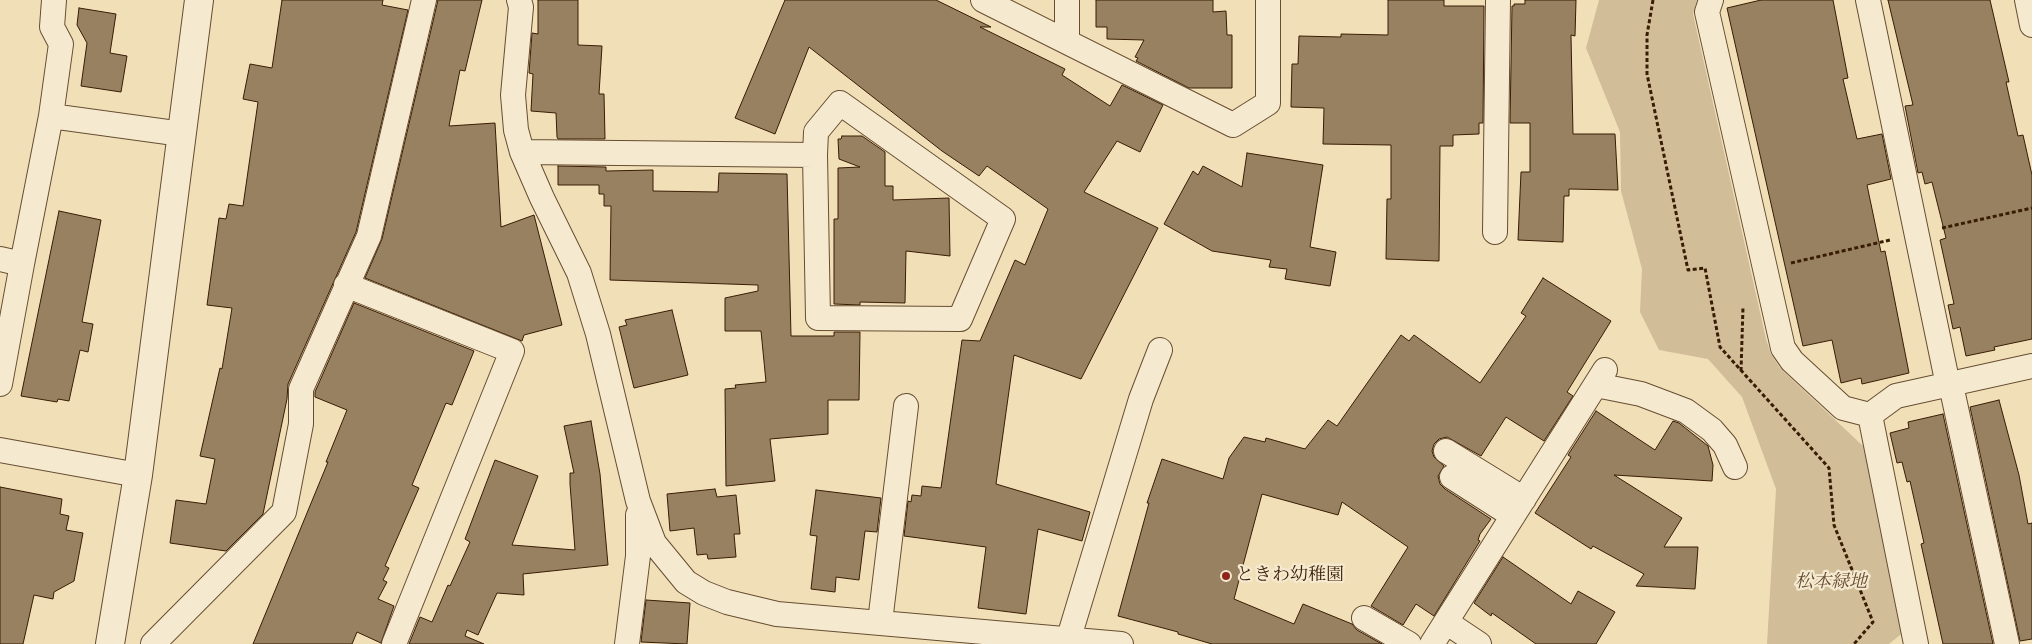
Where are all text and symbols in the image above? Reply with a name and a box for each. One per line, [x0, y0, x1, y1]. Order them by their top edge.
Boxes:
place label: ときわ幼稚園 [1236, 565, 1344, 587]
marker: ときわ幼稚園 [1220, 570, 1232, 582]
park label: 松本緑地 [1795, 572, 1867, 594]

